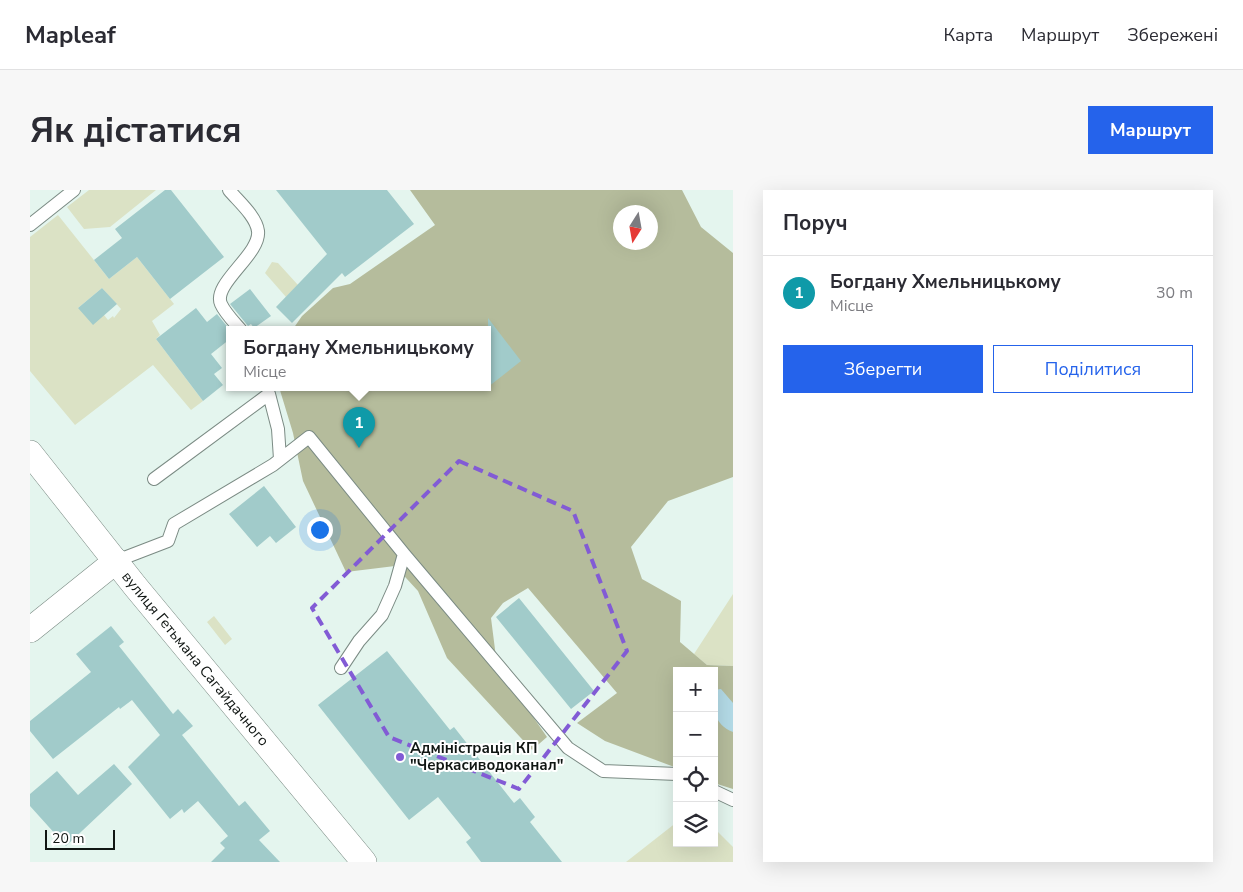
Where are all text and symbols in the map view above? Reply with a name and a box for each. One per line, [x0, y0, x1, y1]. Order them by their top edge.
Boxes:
text: Mapleaf [25, 19, 116, 51]
text: Карта [944, 23, 993, 47]
text: Маршрут [1021, 23, 1099, 47]
text: Збережені [1127, 23, 1218, 47]
button: Маршрут [1088, 106, 1213, 154]
text: Як дістатися [30, 107, 242, 154]
north arrow [613, 205, 658, 250]
text: Поруч [783, 209, 848, 237]
text: Богдану Хмельницькому [830, 269, 1061, 295]
text: 1 [794, 282, 804, 304]
text: 30 m [1156, 282, 1193, 304]
text: Місце [830, 295, 873, 317]
popup [226, 326, 491, 391]
text: Богдану Хмельницькому [243, 335, 474, 361]
button: Зберегти [783, 345, 983, 393]
button: Поділитися [993, 345, 1193, 393]
text: Місце [243, 361, 287, 383]
pin: 1 [343, 407, 375, 448]
your location [307, 517, 333, 543]
street label: вулиця Гетьмана Сагайдачного [117, 567, 274, 750]
map controls [673, 667, 718, 847]
button: + [673, 667, 718, 712]
button: − [673, 712, 718, 757]
place label: Адміністрація КП "Черкасиводоканал" [410, 738, 563, 775]
marker: Адміністрація КП "Черкасиводоканал" [394, 751, 406, 763]
button: locate [673, 757, 718, 802]
button: layers [673, 802, 718, 847]
scale bar [45, 827, 115, 850]
text: 20 m [52, 829, 84, 848]

